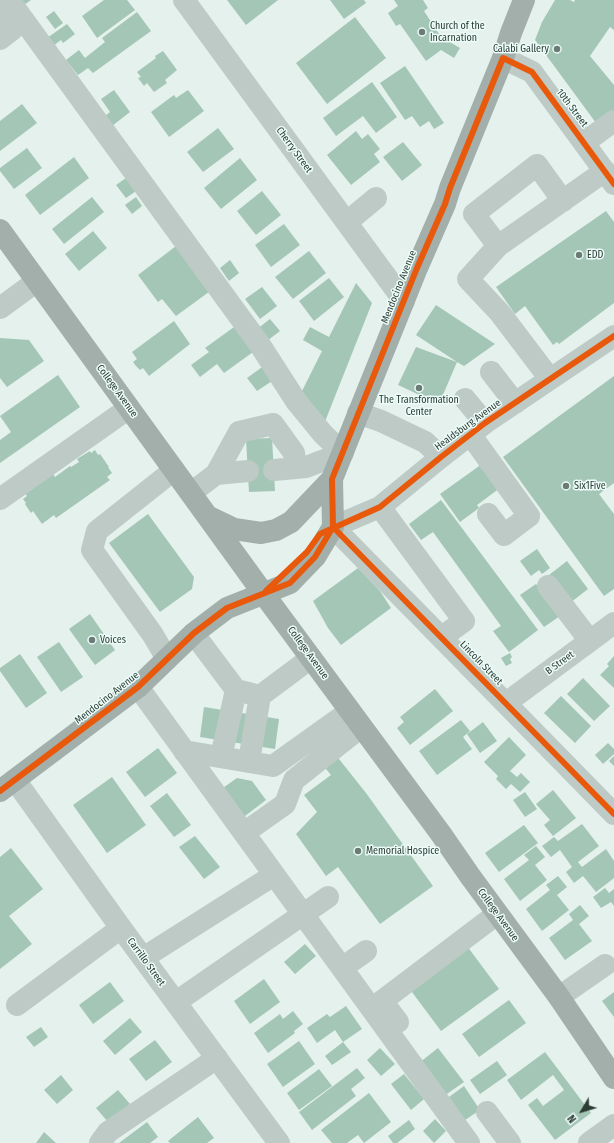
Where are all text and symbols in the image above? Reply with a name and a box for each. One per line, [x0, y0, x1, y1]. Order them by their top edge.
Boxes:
place label: Church of the Incarnation [430, 20, 485, 44]
marker: Church of the Incarnation [417, 27, 427, 37]
place label: Calabi Gallery [493, 43, 549, 55]
marker: Calabi Gallery [552, 44, 562, 54]
street label: 10th Street [554, 87, 590, 129]
street label: Cherry Street [273, 125, 315, 175]
street label: Mendocino Avenue [379, 249, 419, 325]
place label: EDD [587, 249, 603, 261]
marker: EDD [574, 250, 584, 260]
street label: College Avenue [94, 362, 140, 420]
marker: The Transformation Center [414, 383, 424, 393]
place label: The Transformation Center [379, 394, 459, 418]
street label: Healdsburg Avenue [433, 397, 503, 453]
place label: Six1Five [574, 480, 606, 492]
marker: Six1Five [561, 481, 571, 491]
street label: College Avenue [285, 624, 331, 682]
place label: Voices [100, 634, 126, 646]
marker: Voices [87, 635, 97, 645]
street label: Lincoln Street [457, 639, 505, 687]
street label: B Street [543, 649, 577, 677]
street label: Mendocino Avenue [73, 669, 141, 727]
place label: Memorial Hospice [366, 845, 439, 857]
marker: Memorial Hospice [353, 846, 363, 856]
street label: College Avenue [475, 886, 521, 944]
street label: Carrillo Street [124, 935, 168, 989]
north arrow [562, 1091, 602, 1131]
text: N [565, 1112, 579, 1125]

